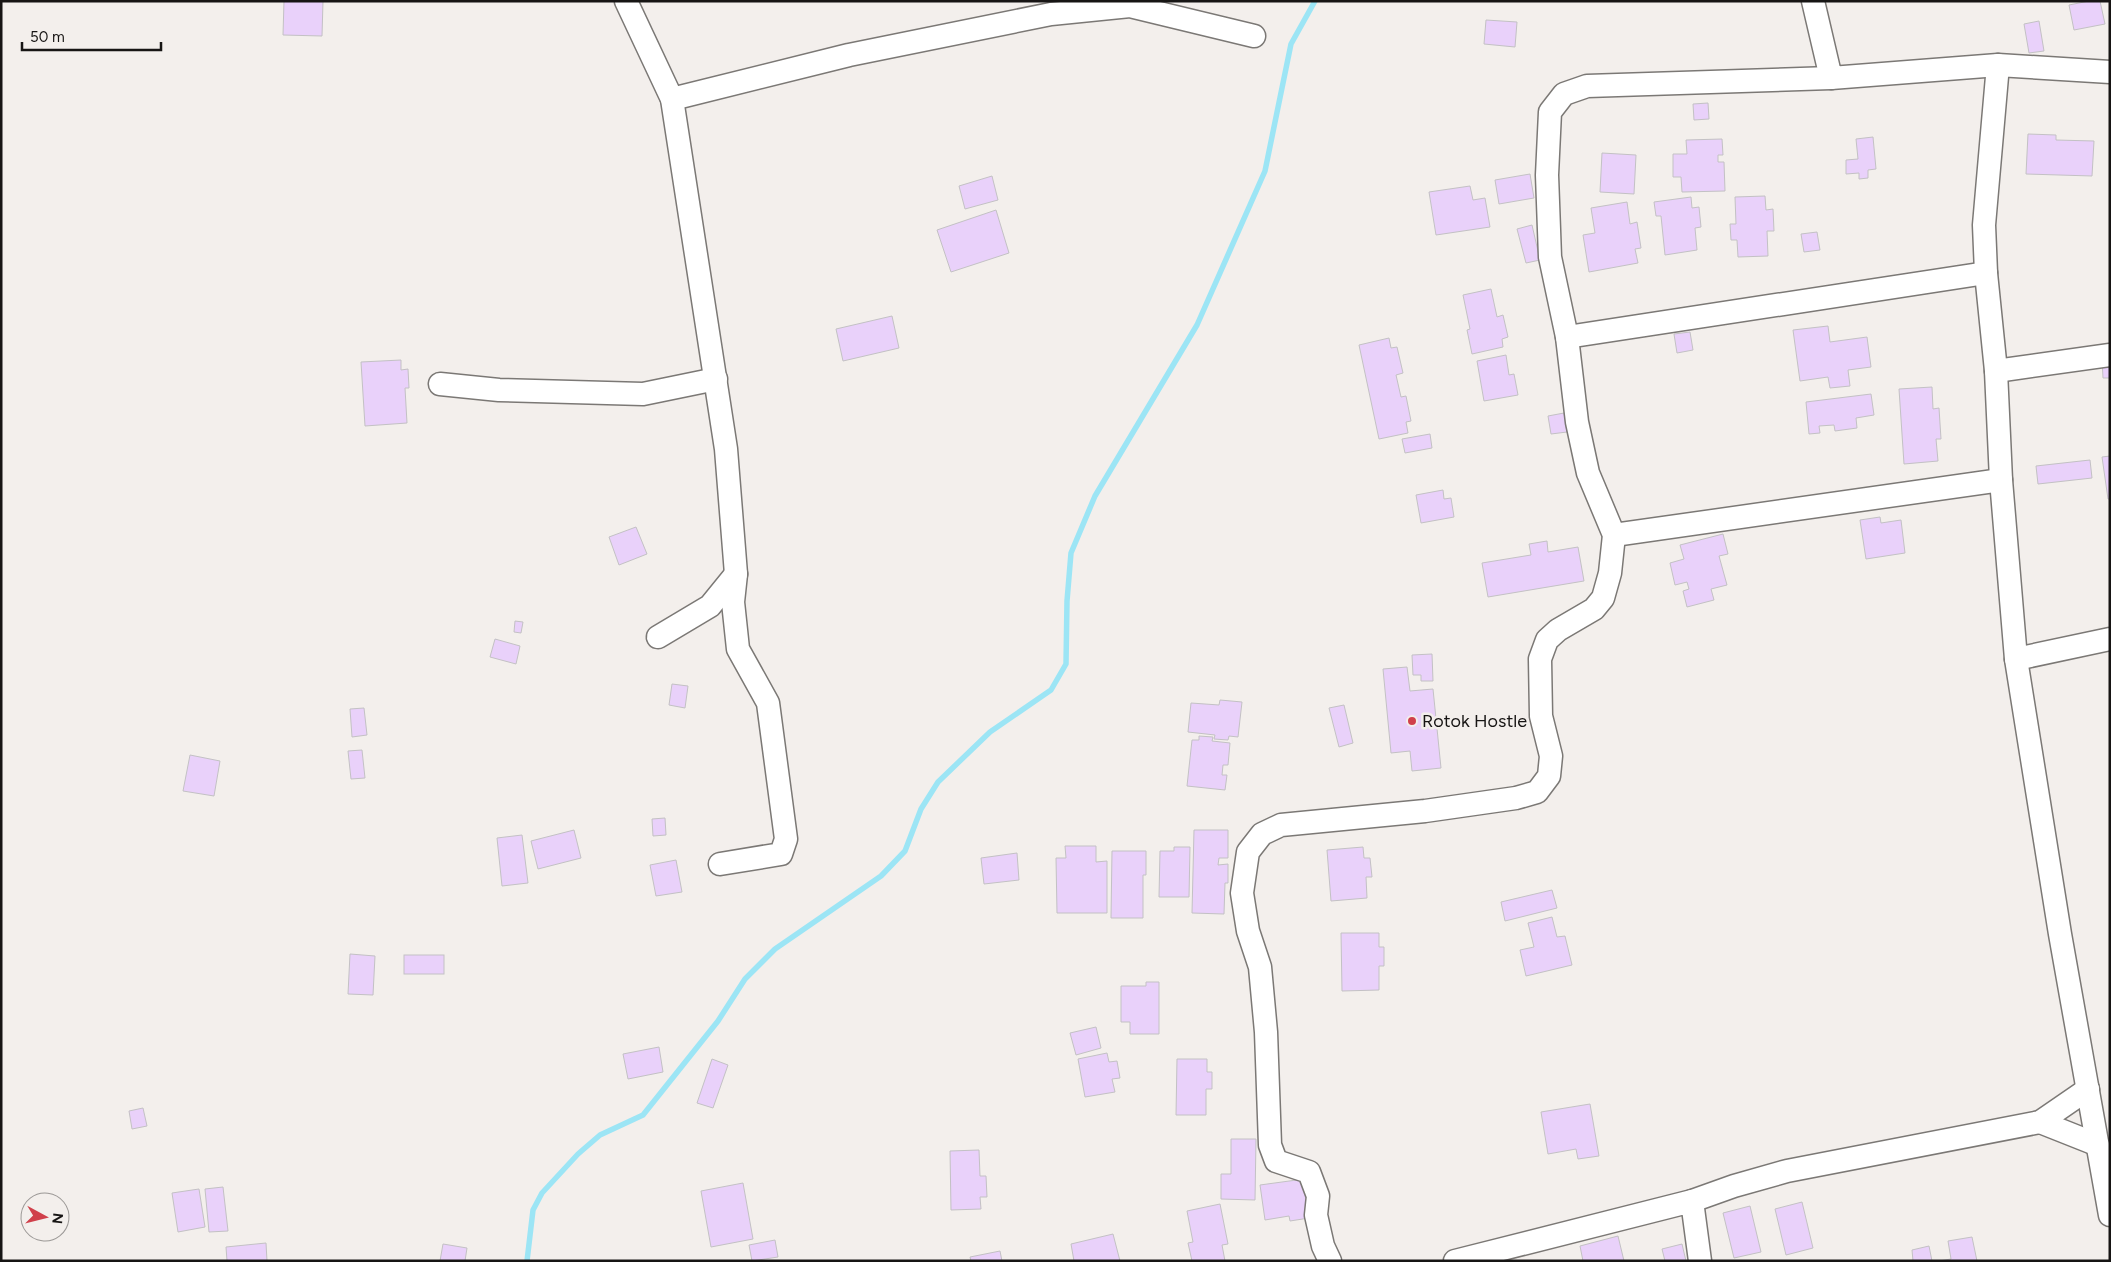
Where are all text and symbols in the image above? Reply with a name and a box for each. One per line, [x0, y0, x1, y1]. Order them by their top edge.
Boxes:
scale bar [22, 20, 161, 52]
text: 50 m [30, 28, 65, 46]
place label: Rotok Hostle [1422, 710, 1527, 732]
marker: Rotok Hostle [1406, 715, 1418, 727]
north arrow [20, 1192, 70, 1242]
text: N [48, 1212, 67, 1225]

